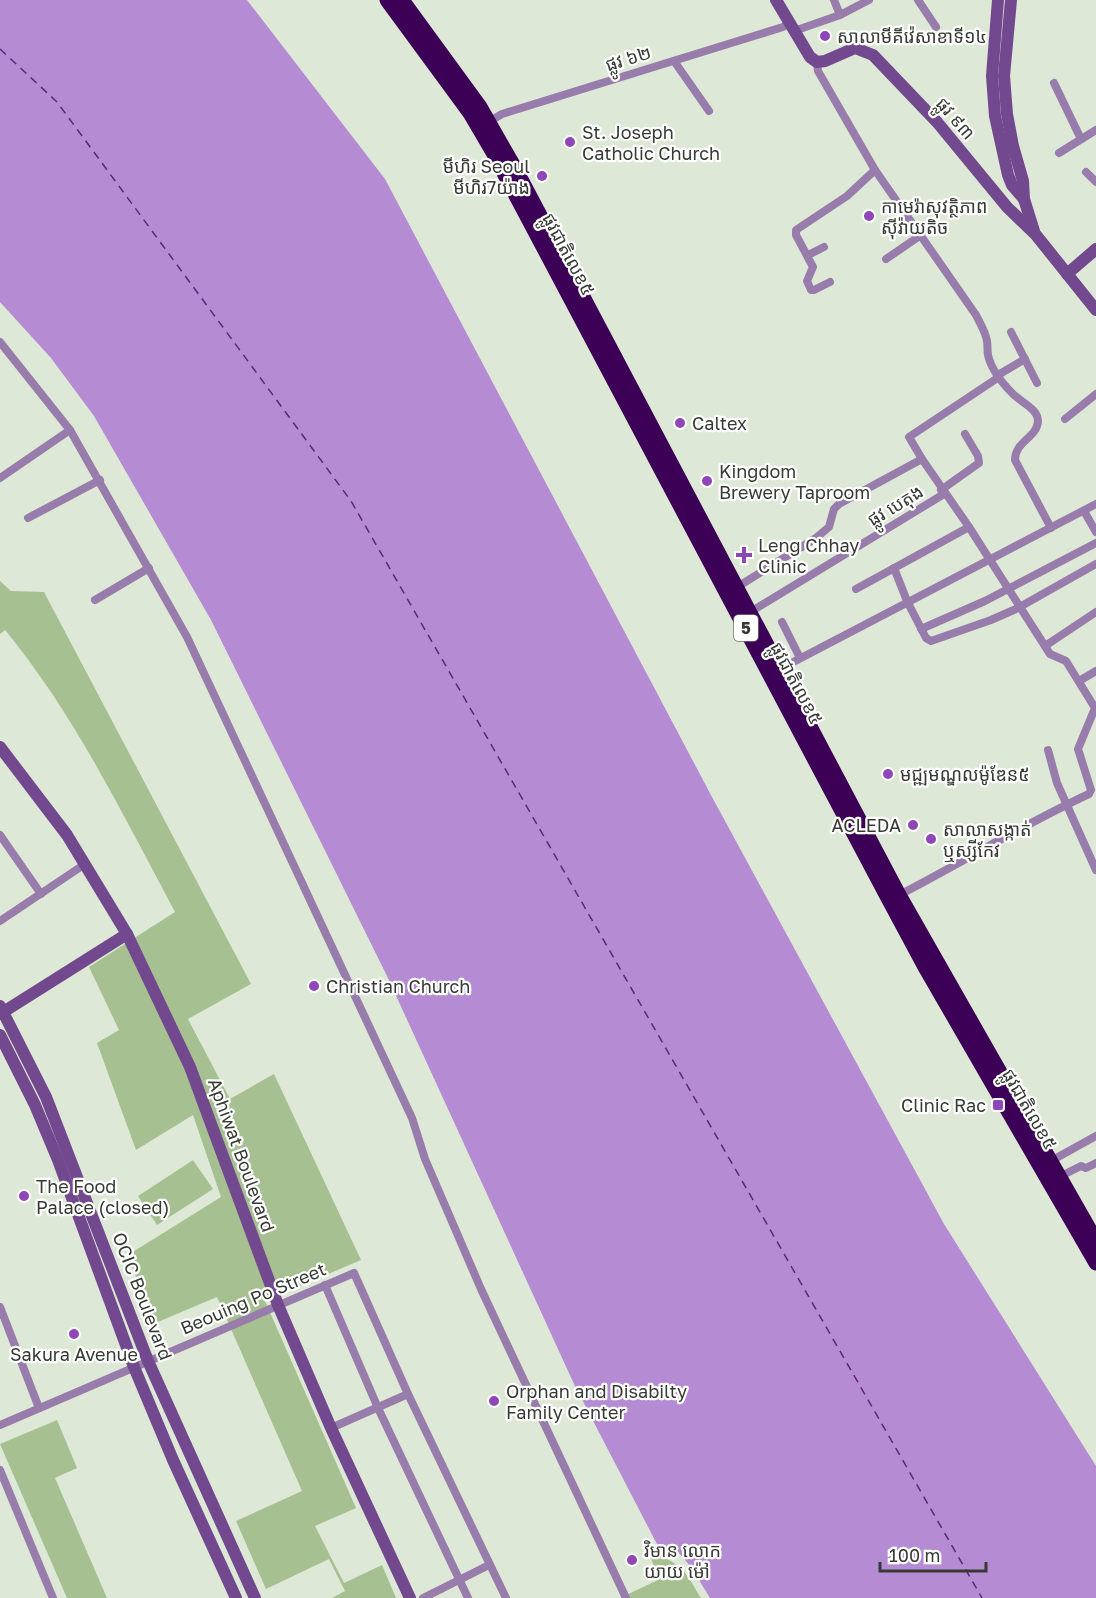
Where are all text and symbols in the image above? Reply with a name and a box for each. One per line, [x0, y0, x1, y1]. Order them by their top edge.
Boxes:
place label: សាលាមីគីវ៉េសាខាទី១៤ [837, 25, 987, 47]
marker: សាលាមីគីវ៉េសាខាទី១៤ [818, 29, 832, 43]
street label: ផ្លូវ ៦២ [602, 41, 655, 81]
street label: ផ្លូវ ៩៣ [927, 92, 980, 148]
place label: St. Joseph Catholic Church [582, 121, 720, 164]
marker: St. Joseph Catholic Church [563, 135, 577, 149]
place label: មីហិរ Seoul មីហិរ7យ៉ាង [443, 155, 530, 198]
marker: មីហិរ Seoul មីហិរ7យ៉ាង [535, 169, 549, 183]
place label: កាមេរ៉ាសុវត្ថិភាព ស៊ីវ៉ាយតិច [881, 195, 987, 240]
street label: ផ្លូវជាតិលេខ៥ [533, 209, 600, 302]
marker: កាមេរ៉ាសុវត្ថិភាព ស៊ីវ៉ាយតិច [862, 209, 876, 223]
place label: Caltex [692, 412, 747, 434]
marker: Caltex [673, 416, 687, 430]
place label: Kingdom Brewery Taproom [719, 460, 870, 503]
marker: Kingdom Brewery Taproom [700, 474, 714, 488]
street label: ផ្លូវ បេតុង [863, 480, 930, 536]
place label: Leng Chhay Clinic [758, 534, 859, 577]
marker: Leng Chhay Clinic [735, 546, 753, 564]
road number: 5 [734, 615, 758, 641]
street label: ផ្លូវជាតិលេខ៥ [761, 638, 828, 731]
place label: មជ្ឍមណ្ឌលម៉ូឌែន៥ [900, 763, 1030, 786]
marker: មជ្ឍមណ្ឌលម៉ូឌែន៥ [881, 767, 895, 781]
place label: ACLEDA [832, 814, 901, 836]
marker: ACLEDA [906, 818, 920, 832]
place label: សាលាសង្កាត់ ឬស្សីកែវ [943, 818, 1032, 862]
marker: សាលាសង្កាត់ ឬស្សីកែវ [924, 832, 938, 846]
place label: Christian Church [326, 975, 470, 997]
marker: Christian Church [307, 979, 321, 993]
street label: ផ្លូវជាតិលេខ៥ [992, 1064, 1062, 1157]
street label: Aphiwat Boulevard [204, 1075, 280, 1235]
place label: Clinic Rac [901, 1094, 986, 1116]
marker: Clinic Rac [991, 1098, 1005, 1112]
place label: The Food Palace (closed) [36, 1175, 169, 1218]
marker: The Food Palace (closed) [17, 1189, 31, 1203]
street label: OCIC Boulevard [109, 1229, 177, 1363]
street label: Beouing Po Street [177, 1257, 329, 1339]
marker: Sakura Avenue [67, 1327, 81, 1341]
place label: Sakura Avenue [10, 1343, 138, 1365]
place label: Orphan and Disabilty Family Center [506, 1380, 687, 1423]
marker: Orphan and Disabilty Family Center [487, 1394, 501, 1408]
scale bar [880, 1535, 986, 1573]
place label: វិមាន លោក យាយ ម៉ៅ [643, 1539, 721, 1582]
text: 100 m [889, 1544, 940, 1566]
marker: វិមាន លោក យាយ ម៉ៅ [625, 1553, 639, 1567]

